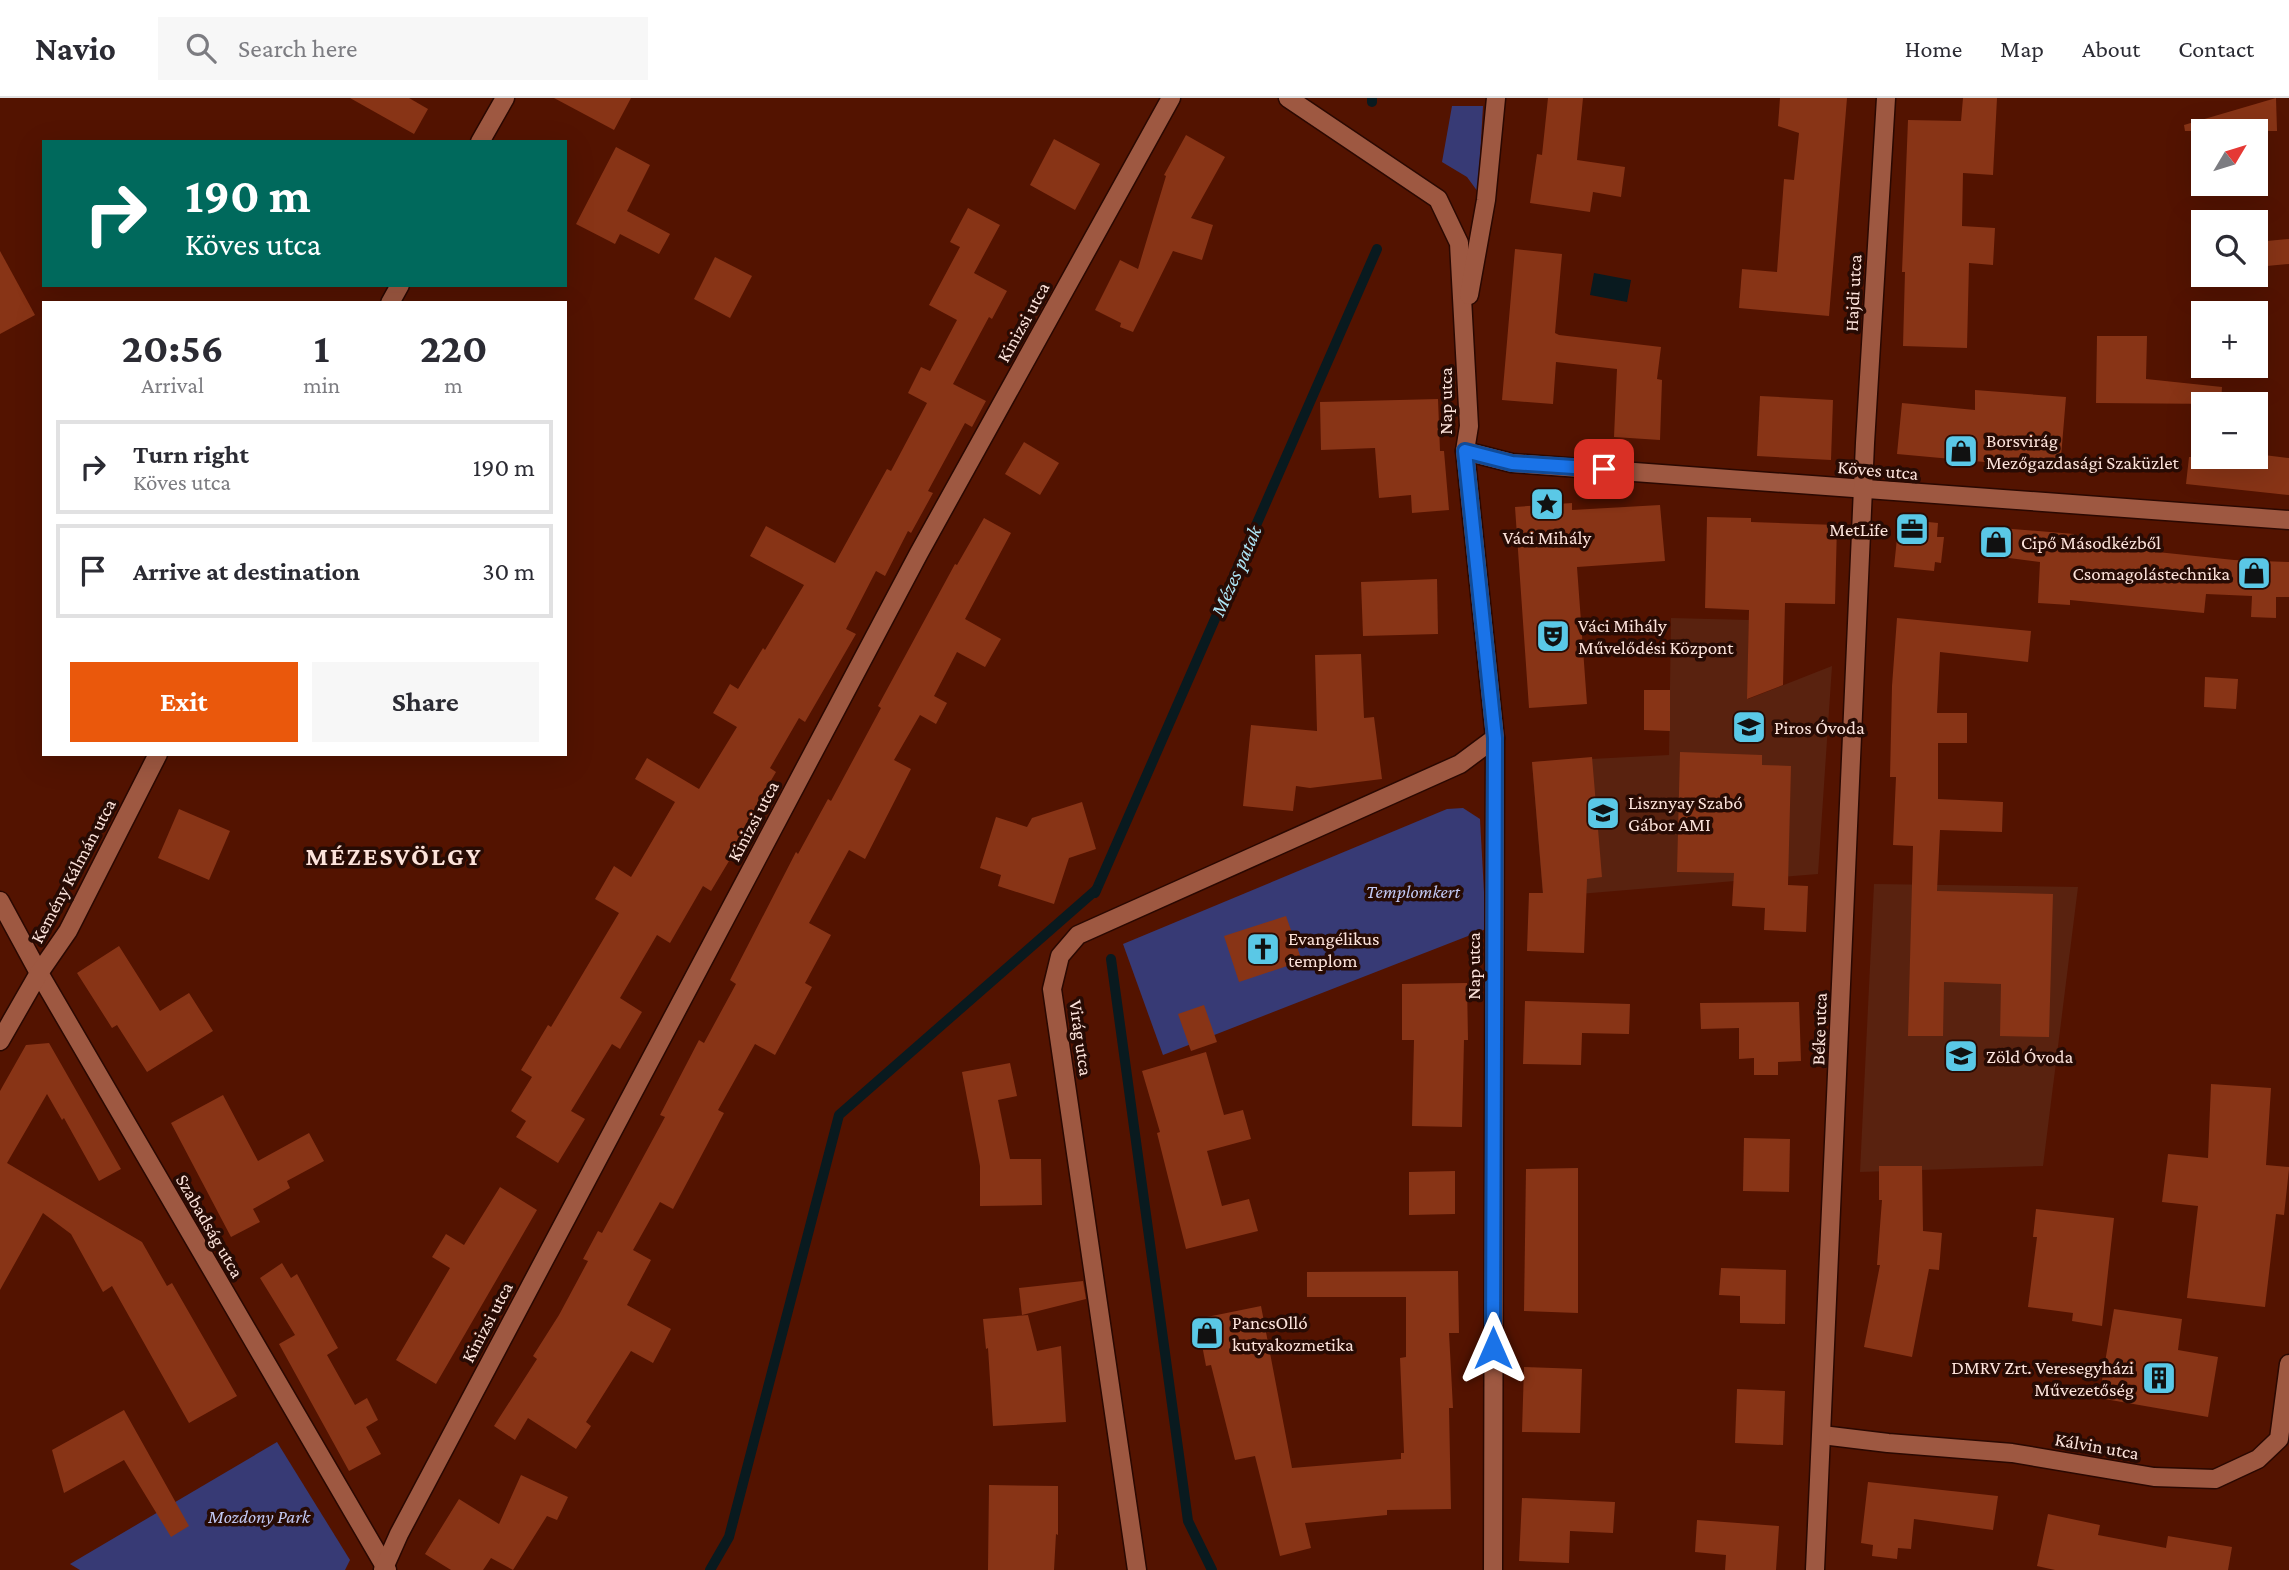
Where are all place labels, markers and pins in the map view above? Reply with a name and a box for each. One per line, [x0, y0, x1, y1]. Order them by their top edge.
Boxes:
place label: Borsvirág Mezőgazdasági Szaküzlet [1986, 430, 2179, 473]
shop icon: Borsvirág Mezőgazdasági Szaküzlet [1942, 432, 1980, 470]
pin [1574, 439, 1634, 499]
place icon: Váci Mihály [1528, 485, 1566, 523]
office icon: MetLife [1893, 510, 1931, 548]
place label: MetLife [1829, 519, 1888, 540]
shop icon: Cipő Másodkézből [1977, 523, 2015, 561]
place label: Váci Mihály [1503, 527, 1592, 548]
place label: Cipő Másodkézből [2021, 532, 2161, 553]
shop icon: Csomagolástechnika [2235, 554, 2273, 592]
place label: Csomagolástechnika [2073, 563, 2230, 584]
place label: Váci Mihály Művelődési Központ [1578, 615, 1734, 658]
theatre icon: Váci Mihály Művelődési Központ [1534, 617, 1572, 655]
school or university icon: Piros Óvoda [1730, 708, 1768, 746]
place label: Piros Óvoda [1774, 717, 1865, 738]
place label: Lisznyay Szabó Gábor AMI [1628, 792, 1743, 835]
school or university icon: Lisznyay Szabó Gábor AMI [1584, 794, 1622, 832]
place label: Evangélikus templom [1288, 928, 1379, 971]
church icon: Evangélikus templom [1244, 930, 1282, 968]
school or university icon: Zöld Óvoda [1942, 1037, 1980, 1075]
place label: Zöld Óvoda [1986, 1046, 2074, 1067]
place label: PancsOlló kutyakozmetika [1232, 1312, 1354, 1355]
shop icon: PancsOlló kutyakozmetika [1188, 1314, 1226, 1352]
place label: DMRV Zrt. Veresegyházi Művezetőség [1951, 1357, 2134, 1400]
building icon: DMRV Zrt. Veresegyházi Művezetőség [2140, 1359, 2178, 1397]

